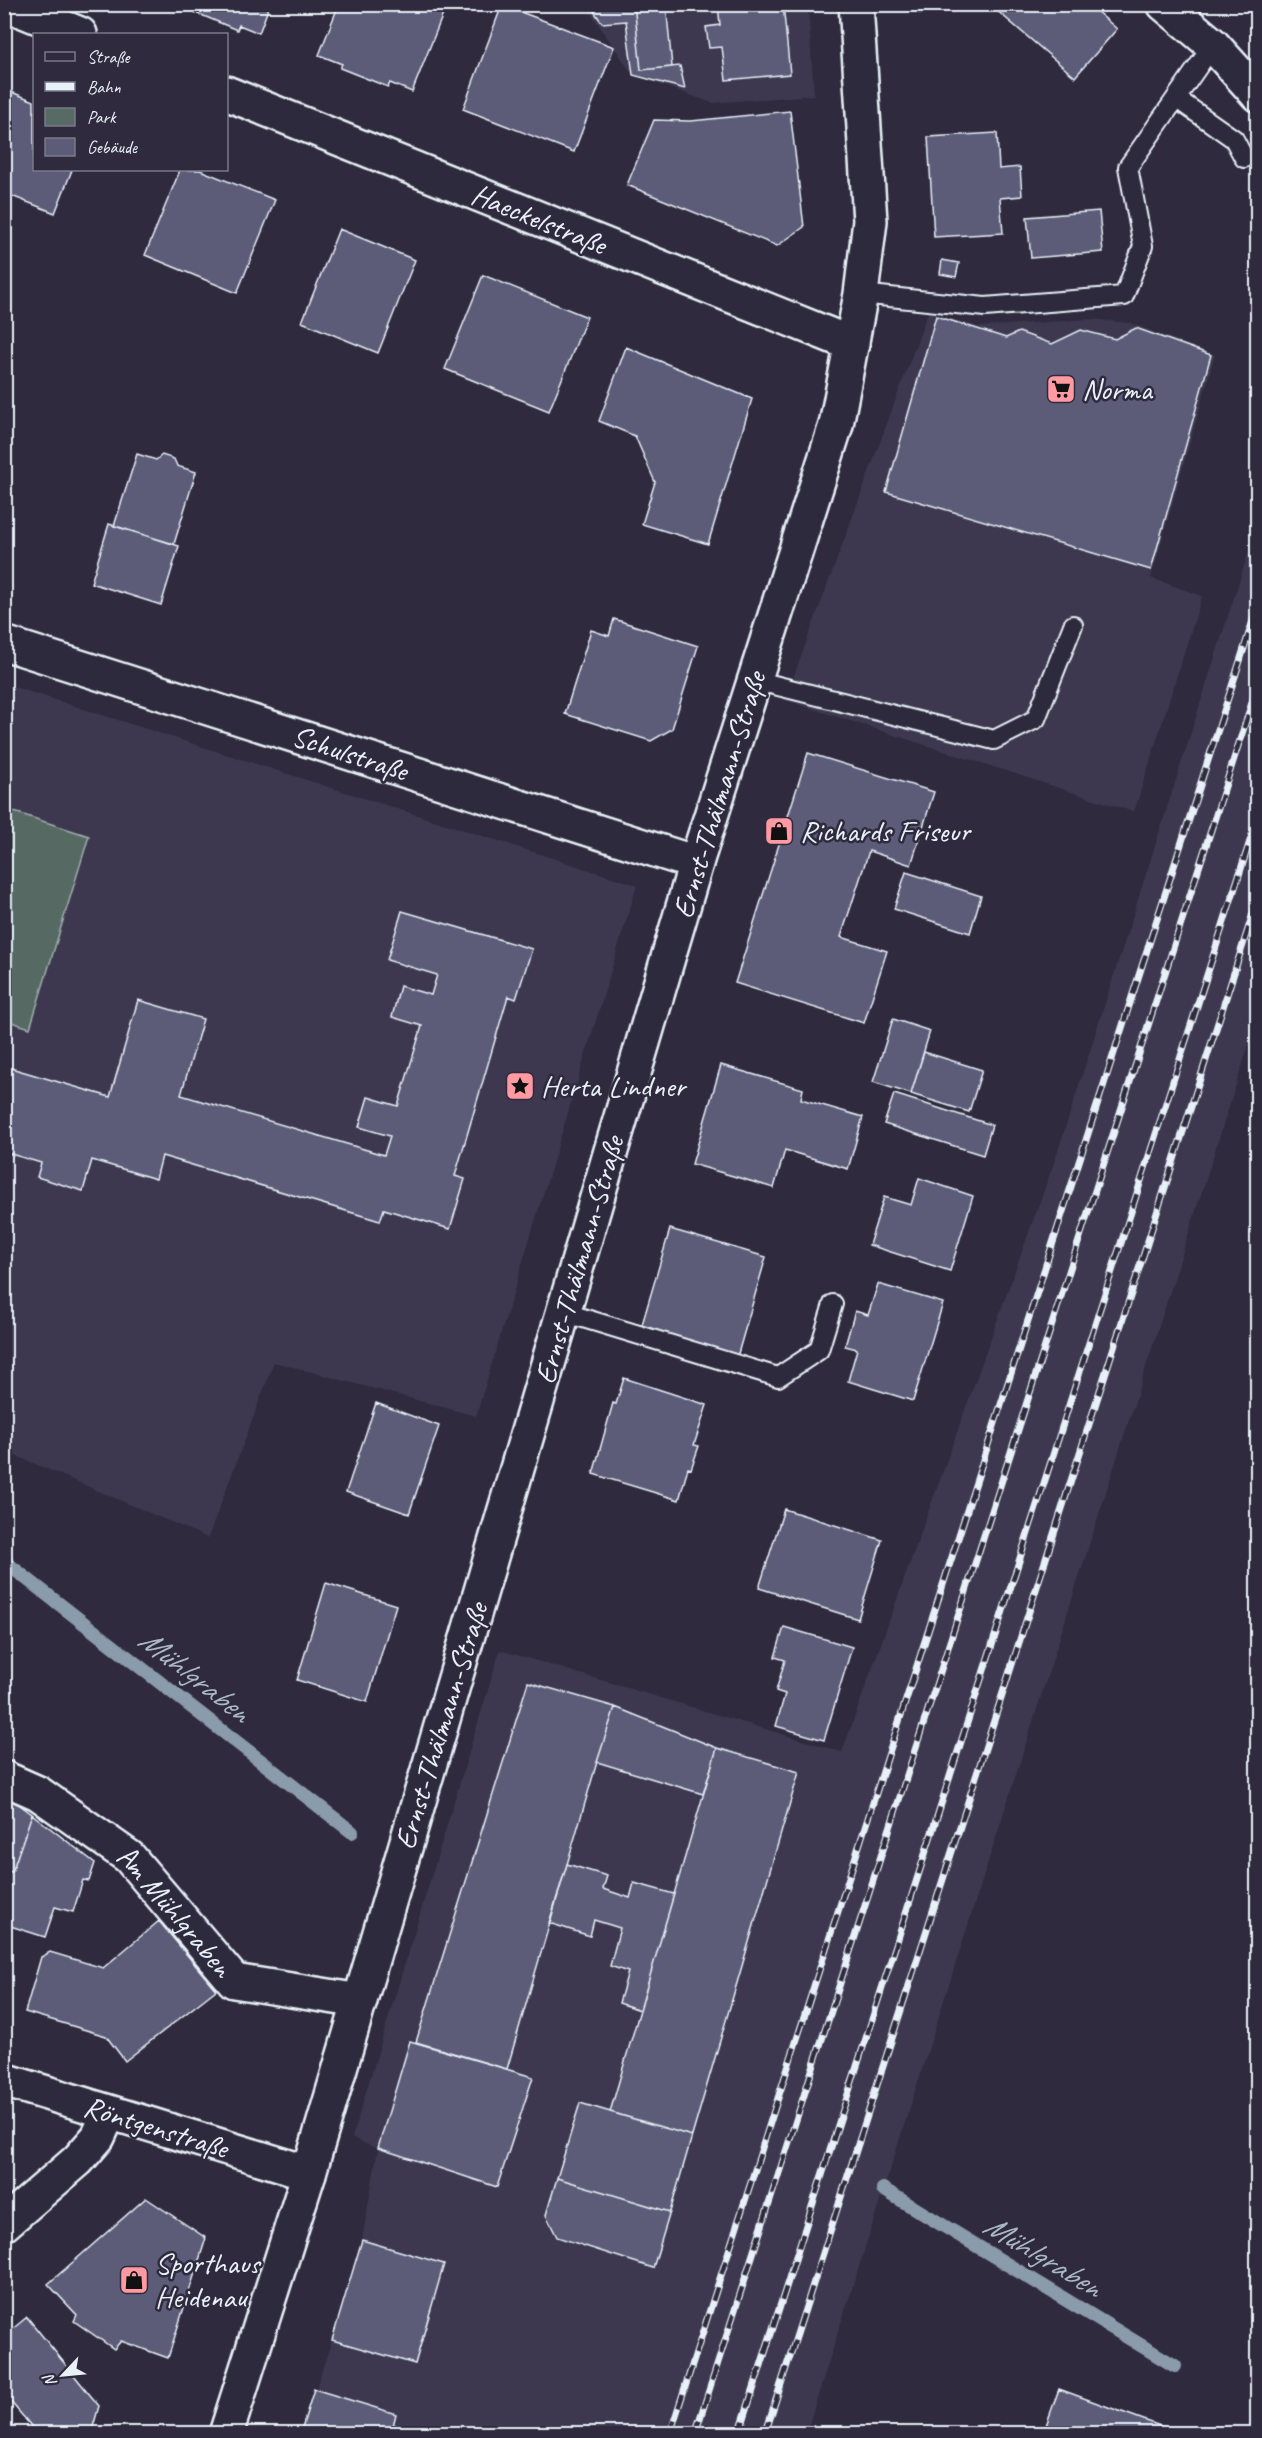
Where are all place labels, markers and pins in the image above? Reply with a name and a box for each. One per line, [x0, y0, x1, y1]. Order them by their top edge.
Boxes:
place label: Norma [1082, 370, 1154, 408]
supermarket icon: Norma [1045, 373, 1077, 405]
place label: Richards Friseur [800, 812, 972, 850]
shop icon: Richards Friseur [763, 815, 795, 847]
place label: Herta Lindner [541, 1067, 688, 1105]
place icon: Herta Lindner [504, 1070, 536, 1102]
place label: Sporthaus Heidenau [155, 2244, 262, 2316]
shop icon: Sporthaus Heidenau [118, 2264, 150, 2296]

